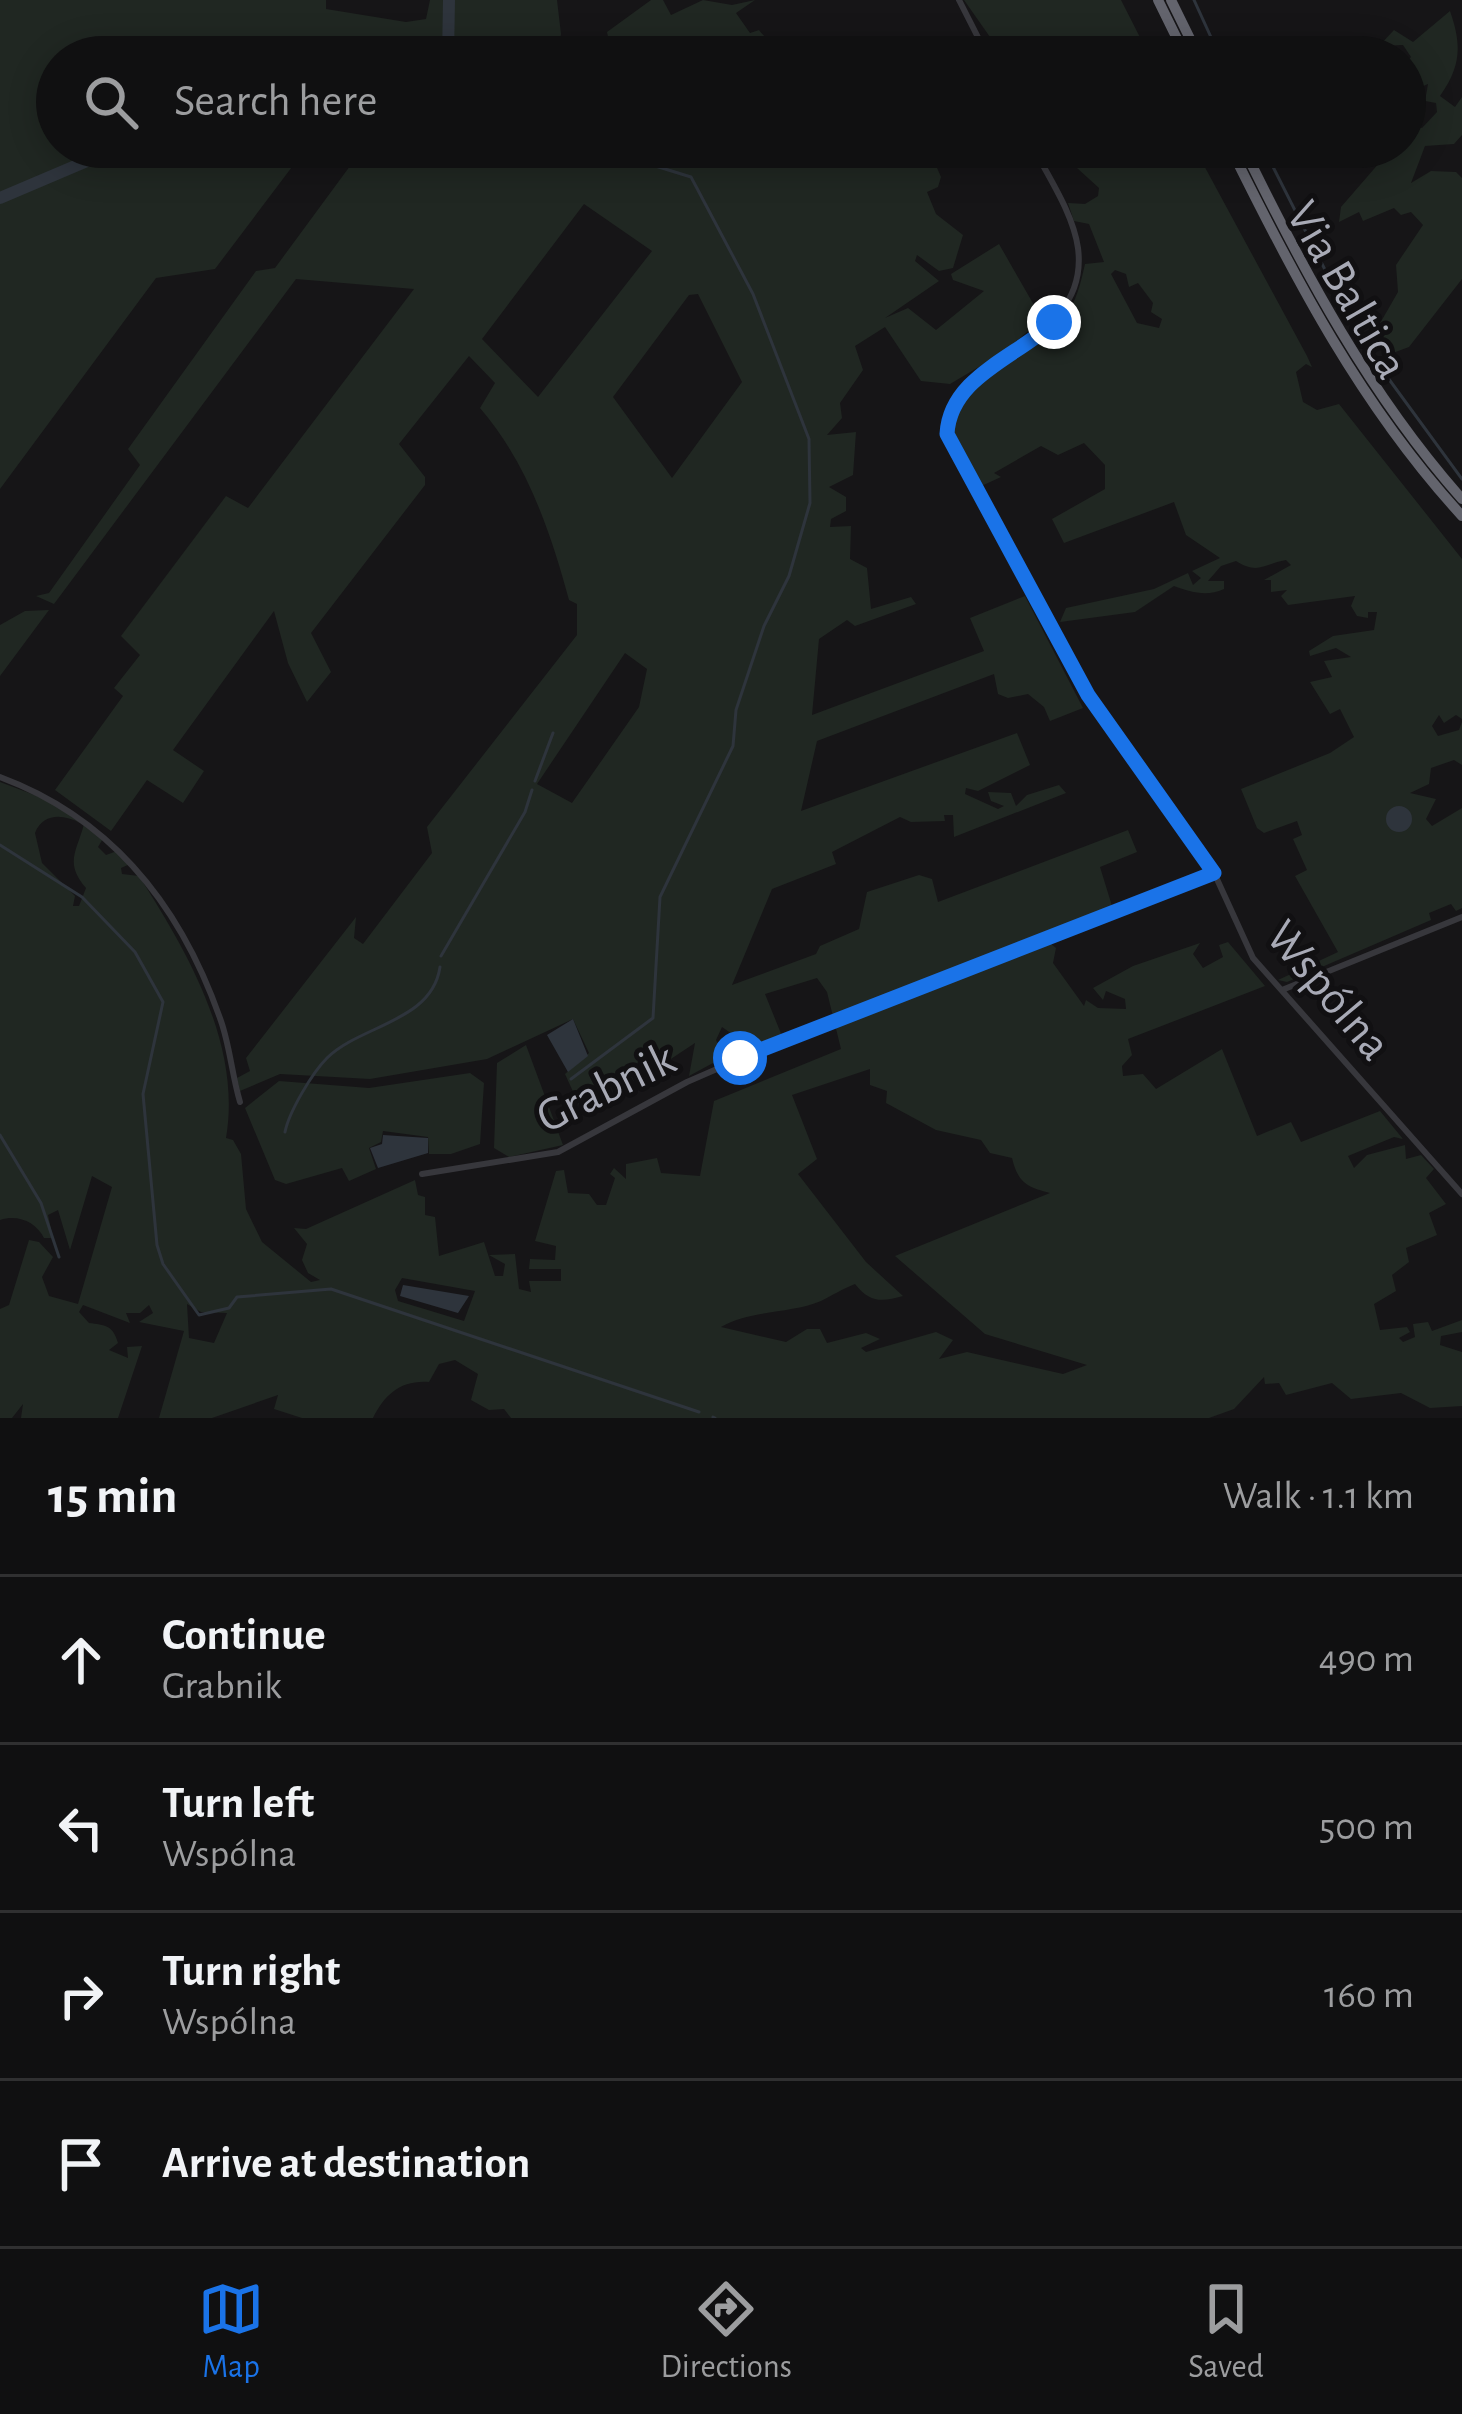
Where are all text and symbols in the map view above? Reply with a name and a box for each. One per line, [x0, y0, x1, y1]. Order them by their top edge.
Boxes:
search box [36, 36, 1426, 168]
icon: search [78, 69, 144, 135]
text: Search here [174, 79, 377, 124]
street label: Via Baltica [1277, 194, 1416, 387]
route end [1027, 295, 1081, 349]
street label: Wspólna [1256, 912, 1399, 1070]
route start [713, 1031, 767, 1085]
street label: Grabnik [530, 1035, 683, 1143]
text: 15 min [48, 1471, 178, 1522]
text: Walk · 1.1 km [1223, 1477, 1414, 1516]
text: Continue [162, 1613, 326, 1658]
icon: ahead [48, 1627, 114, 1693]
text: 490 m [1319, 1640, 1414, 1679]
text: Grabnik [162, 1667, 282, 1706]
text: Turn left [162, 1781, 314, 1826]
icon: left [48, 1795, 114, 1861]
text: 500 m [1319, 1808, 1414, 1847]
text: Wspólna [162, 1835, 296, 1874]
text: Turn right [162, 1949, 340, 1994]
icon: right [48, 1963, 114, 2029]
text: 160 m [1324, 1976, 1414, 2015]
text: Wspólna [162, 2003, 296, 2042]
icon: arrive [48, 2131, 114, 2197]
text: Arrive at destination [162, 2141, 530, 2186]
tab: Map [198, 2276, 264, 2388]
tab: Directions [660, 2276, 792, 2388]
tab: Saved [1188, 2276, 1264, 2388]

